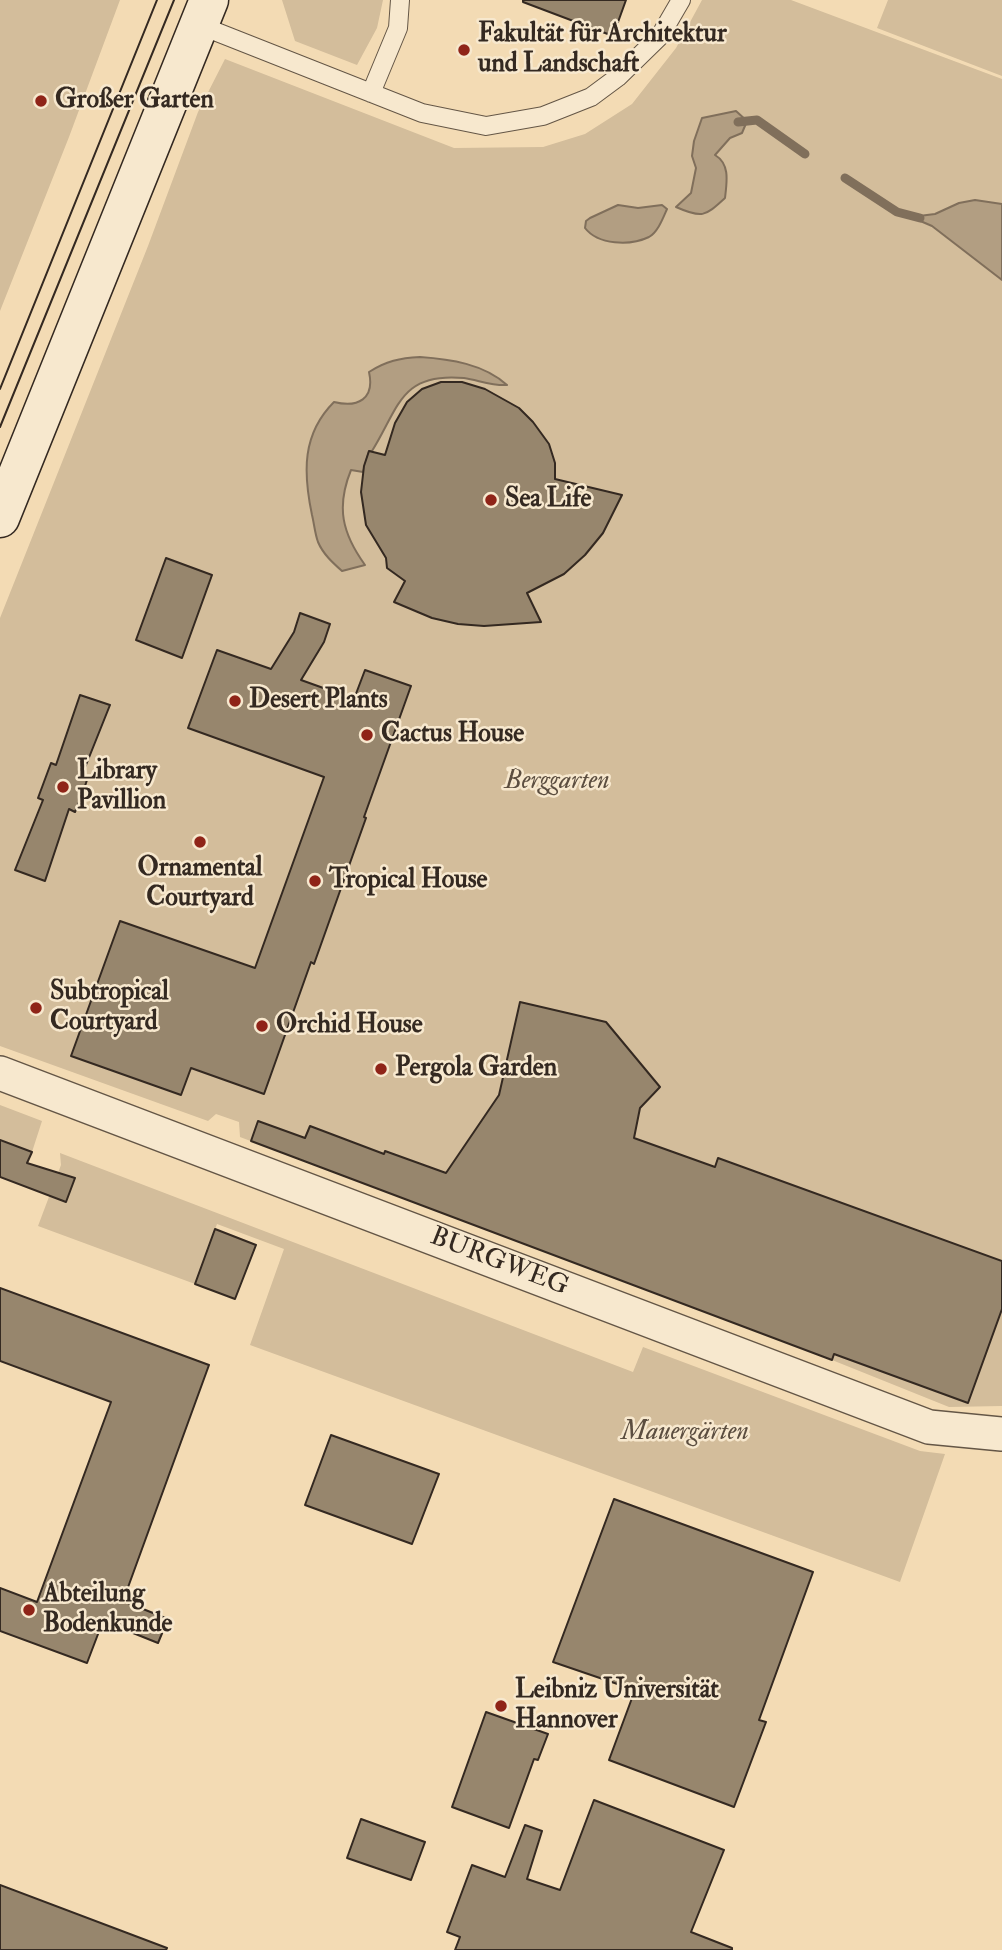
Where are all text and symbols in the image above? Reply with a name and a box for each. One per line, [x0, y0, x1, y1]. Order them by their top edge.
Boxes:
place label: Fakultät für Architektur und Landschaft [478, 19, 727, 80]
marker: Fakultät für Architektur und Landschaft [456, 42, 472, 58]
place label: Großer Garten [55, 85, 214, 117]
marker: Großer Garten [33, 93, 49, 109]
place label: Sea Life [505, 484, 591, 516]
marker: Sea Life [483, 492, 499, 508]
place label: Desert Plants [249, 685, 388, 717]
marker: Desert Plants [227, 693, 243, 709]
place label: Cactus House [381, 719, 524, 751]
marker: Cactus House [359, 727, 375, 743]
place label: Library Pavillion [77, 756, 166, 818]
park label: Berggarten [505, 766, 609, 798]
marker: Library Pavillion [55, 779, 71, 795]
marker: Ornamental Courtyard [192, 834, 208, 850]
place label: Ornamental Courtyard [138, 853, 262, 914]
place label: Tropical House [329, 865, 487, 897]
marker: Tropical House [307, 873, 323, 889]
place label: Subtropical Courtyard [50, 977, 169, 1038]
marker: Subtropical Courtyard [28, 1000, 44, 1016]
place label: Orchid House [276, 1010, 423, 1042]
marker: Orchid House [254, 1018, 270, 1034]
place label: Pergola Garden [395, 1053, 557, 1085]
marker: Pergola Garden [373, 1061, 389, 1077]
street label: BURGWEG [425, 1222, 573, 1304]
park label: Mauergärten [621, 1417, 749, 1449]
place label: Abteilung Bodenkunde [43, 1579, 172, 1640]
marker: Abteilung Bodenkunde [21, 1602, 37, 1618]
place label: Leibniz Universität Hannover [515, 1675, 719, 1736]
marker: Leibniz Universität Hannover [493, 1698, 509, 1714]

